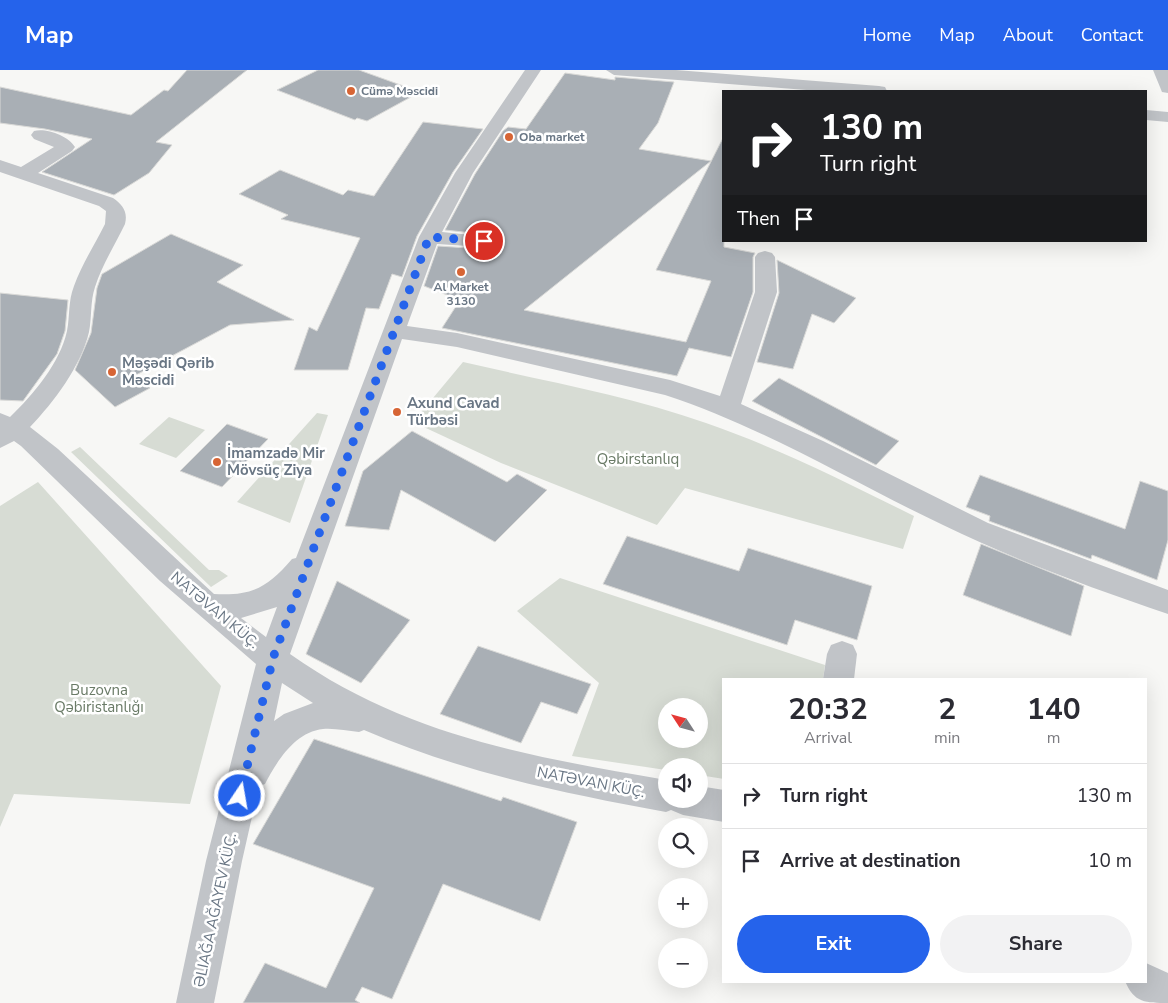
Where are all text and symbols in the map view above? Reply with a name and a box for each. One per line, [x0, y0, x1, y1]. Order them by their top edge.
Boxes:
text: Map [25, 19, 73, 51]
text: Home [863, 23, 911, 47]
text: Map [939, 23, 975, 47]
text: About [1003, 23, 1053, 47]
text: Contact [1081, 23, 1143, 47]
place label: Cümə Məscidi [361, 83, 438, 99]
marker: Cümə Məscidi [345, 85, 357, 97]
text: 130 m [820, 104, 923, 151]
icon: right [737, 110, 802, 175]
place label: Oba market [519, 129, 585, 145]
marker: Oba market [503, 131, 515, 143]
text: Turn right [820, 149, 916, 179]
icon: arrive [790, 205, 818, 233]
text: Then [737, 206, 780, 232]
pin [463, 220, 505, 262]
icon: arrive [470, 227, 498, 255]
marker: Al Market 3130 [455, 266, 467, 278]
place label: Al Market 3130 [433, 279, 489, 309]
place label: Məşədi Qərib Məscidi [122, 353, 214, 390]
marker: Məşədi Qərib Məscidi [106, 366, 118, 378]
place label: Axund Cavad Türbəsi [407, 393, 500, 430]
marker: Axund Cavad Türbəsi [391, 406, 403, 418]
place label: İmamzadə Mir Mövsüç Ziya [227, 443, 325, 480]
park label: Qəbirstanlıq [597, 449, 679, 469]
marker: İmamzadə Mir Mövsüç Ziya [211, 456, 223, 468]
street label: NATƏVAN KÜÇ. [167, 567, 263, 653]
park label: Buzovna Qəbiristanlığı [54, 680, 144, 717]
text: 20:32 [788, 689, 868, 730]
text: 2 [938, 689, 956, 730]
text: 140 [1027, 689, 1081, 730]
north arrow [658, 698, 708, 748]
map controls [658, 698, 708, 988]
text: Arrival [804, 727, 852, 749]
text: min [934, 727, 960, 749]
text: m [1047, 727, 1061, 749]
button: sound [658, 758, 708, 808]
street label: NATƏVAN KÜÇ. [535, 762, 647, 802]
position arrow [213, 769, 265, 821]
icon: right [737, 782, 765, 810]
text: Turn right [780, 783, 867, 809]
text: 130 m [1077, 783, 1132, 809]
button: search [658, 818, 708, 868]
street label: ƏLIAĞA AĞAYEV KÜÇ. [189, 831, 241, 989]
icon: arrive [737, 847, 765, 875]
text: Arrive at destination [780, 848, 961, 874]
text: 10 m [1088, 848, 1132, 874]
button: + [658, 878, 708, 928]
button: Exit [737, 915, 930, 973]
button: Share [940, 915, 1132, 973]
button: − [658, 938, 708, 988]

